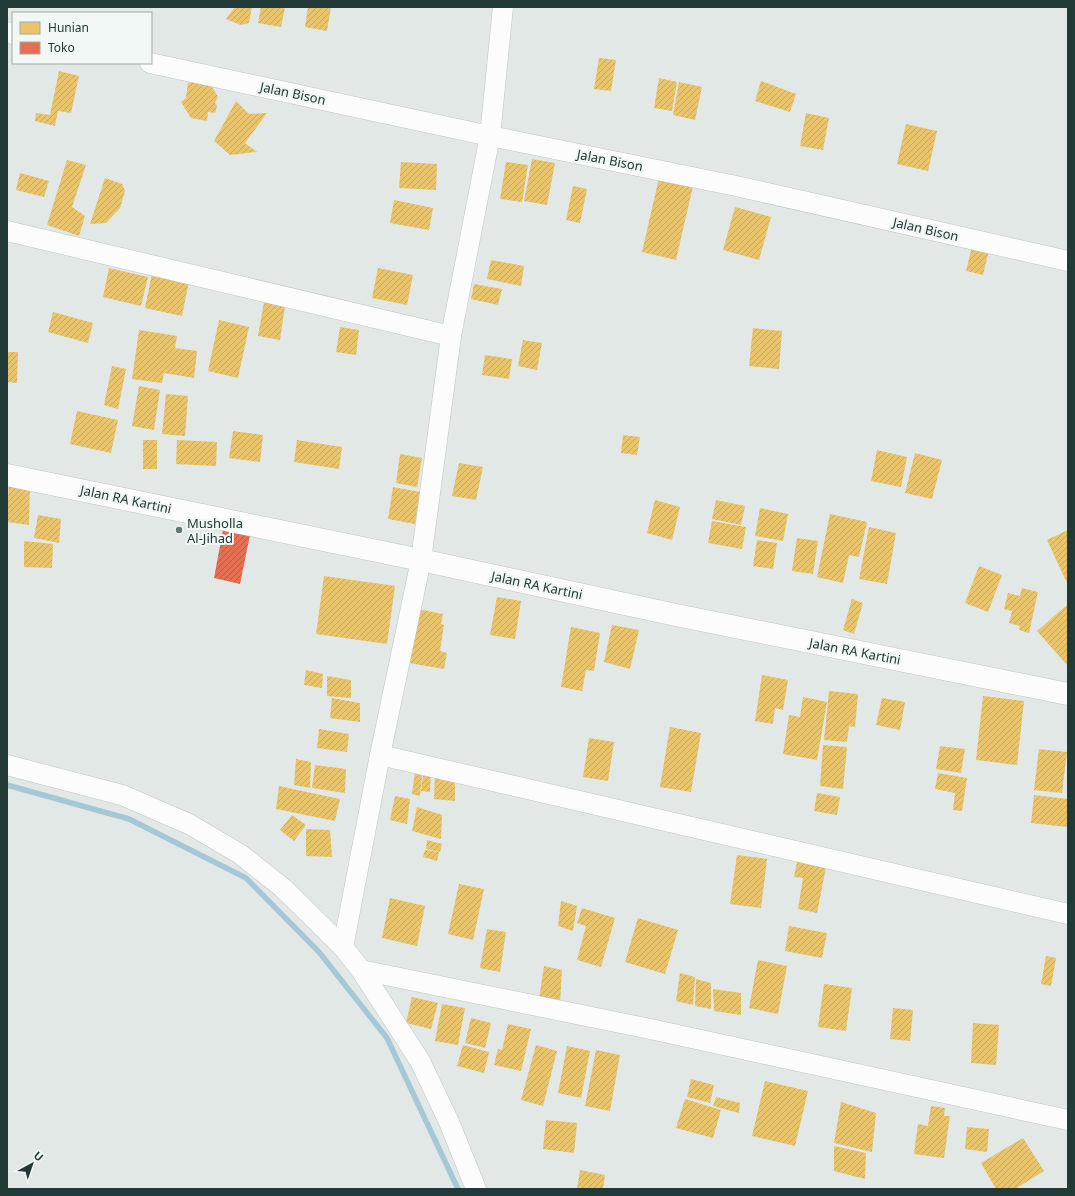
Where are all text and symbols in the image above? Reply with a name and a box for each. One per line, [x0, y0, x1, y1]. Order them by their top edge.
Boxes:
legend [12, 12, 152, 64]
text: Hunian [48, 19, 89, 36]
text: Toko [48, 39, 75, 56]
street label: Jalan Bison [256, 77, 328, 109]
street label: Jalan Bison [574, 144, 645, 175]
street label: Jalan Bison [889, 212, 961, 245]
street label: Jalan RA Kartini [77, 480, 173, 517]
place label: Musholla Al-Jihad [187, 514, 243, 547]
marker: Musholla Al-Jihad [174, 525, 184, 535]
street label: Jalan RA Kartini [488, 566, 584, 603]
street label: Jalan RA Kartini [806, 633, 902, 669]
north arrow [12, 1144, 52, 1184]
text: U [31, 1148, 47, 1164]

